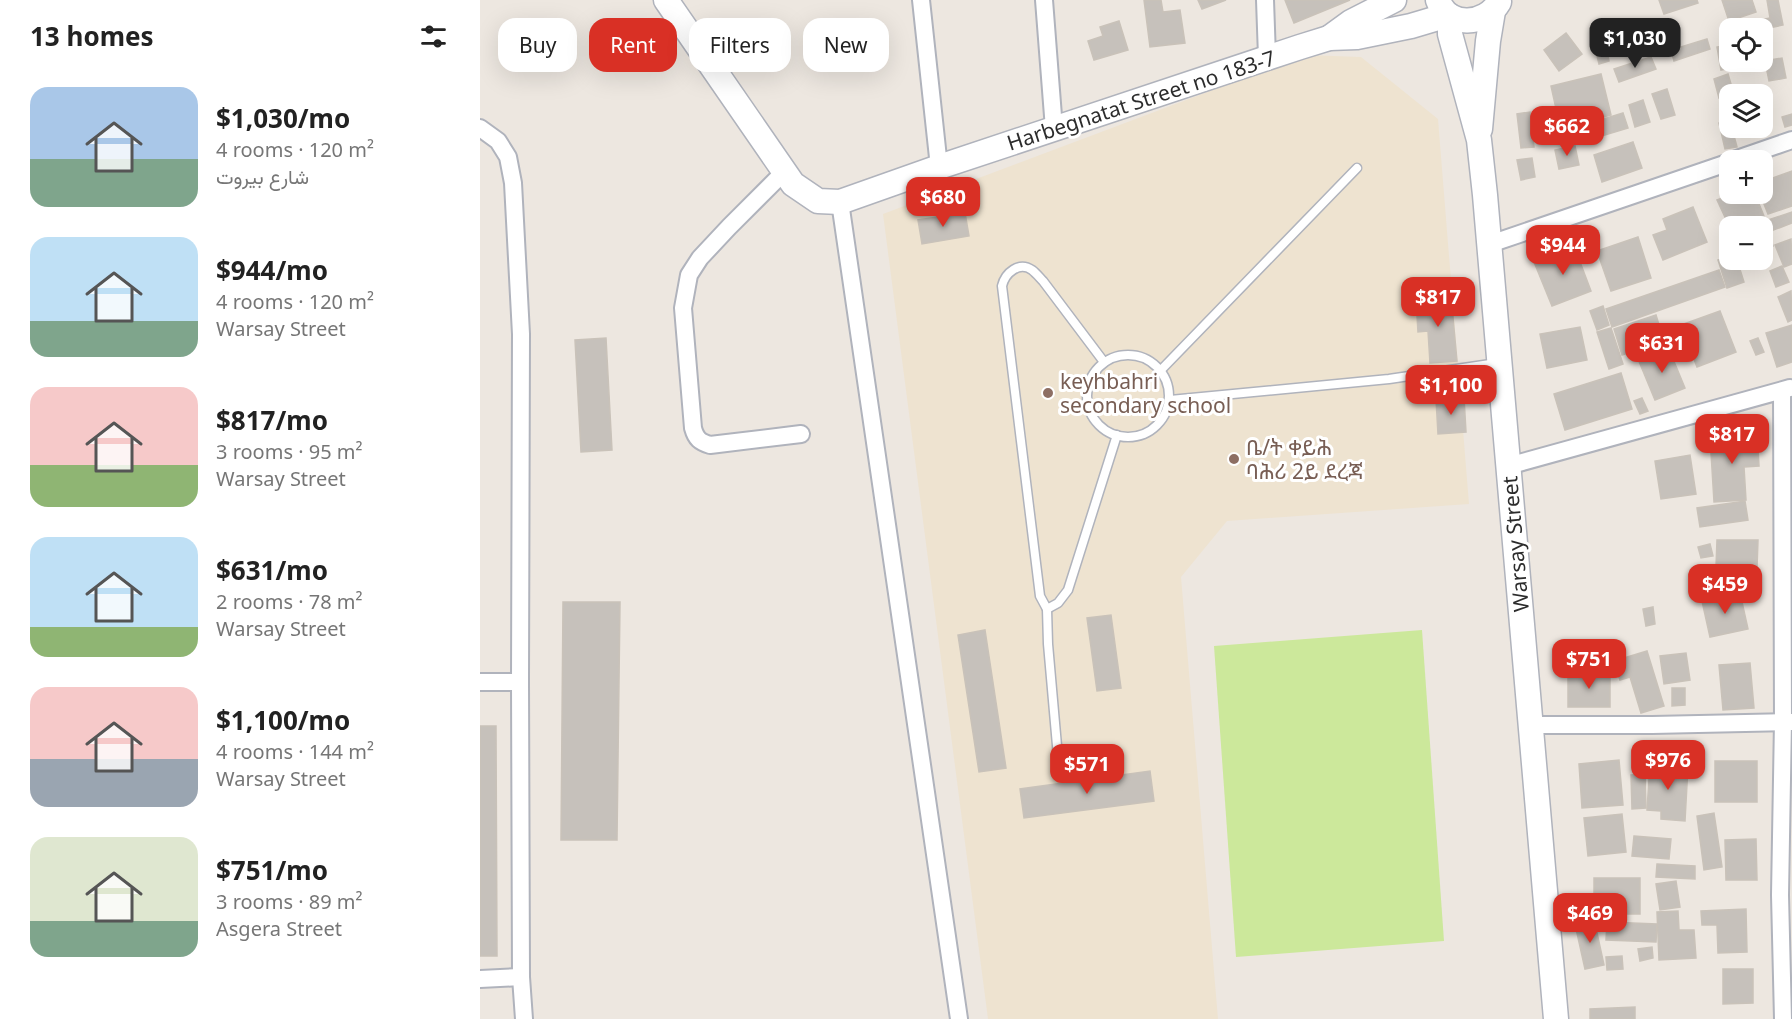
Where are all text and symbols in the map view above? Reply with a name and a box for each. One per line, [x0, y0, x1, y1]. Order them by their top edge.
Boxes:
text: 13 homes [30, 18, 154, 54]
chip: Buy [498, 18, 577, 72]
chip: Rent [589, 18, 677, 72]
chip: Filters [689, 18, 791, 72]
chip: New [803, 18, 889, 72]
pin: $1,030 [1586, 18, 1684, 69]
map controls [1719, 18, 1773, 270]
button: locate [1719, 18, 1773, 72]
icon: filters [417, 20, 450, 53]
text: $1,030 [1604, 24, 1666, 51]
street label: Harbegnatat Street no 183-7 [1003, 43, 1279, 157]
button: layers [1719, 84, 1773, 138]
text: $1,030/mo [216, 100, 350, 136]
pin: $662 [1531, 106, 1603, 157]
icon: home [78, 111, 150, 183]
text: $662 [1544, 112, 1590, 139]
text: 4 rooms · 120 m² [216, 136, 374, 163]
button: + [1719, 150, 1773, 204]
text: شارع بيروت [216, 163, 309, 190]
pin: $680 [907, 177, 979, 228]
text: $680 [920, 183, 966, 210]
button: − [1719, 216, 1773, 270]
pin: $944 [1527, 225, 1599, 276]
text: $944 [1540, 231, 1586, 258]
text: $944/mo [216, 252, 328, 288]
icon: home [78, 261, 150, 333]
pin: $817 [1402, 277, 1474, 328]
text: $817 [1415, 283, 1461, 310]
text: 4 rooms · 120 m² [216, 288, 374, 315]
text: Warsay Street [216, 315, 346, 342]
pin: $631 [1626, 323, 1698, 374]
text: $631 [1639, 329, 1685, 356]
pin: $1,100 [1402, 365, 1500, 416]
place label: keyhbahri secondary school [1060, 367, 1231, 419]
text: $1,100 [1420, 371, 1482, 398]
marker: keyhbahri secondary school [1041, 386, 1055, 400]
text: $817/mo [216, 402, 328, 438]
icon: home [78, 411, 150, 483]
pin: $817 [1696, 414, 1768, 465]
text: $817 [1709, 420, 1755, 447]
place label: ቤ/ት ቀይሕ ባሕሪ 2ይ ደረጃ [1246, 433, 1363, 485]
text: 3 rooms · 95 m² [216, 438, 363, 465]
marker: ቤ/ት ቀይሕ ባሕሪ 2ይ ደረጃ [1227, 452, 1241, 466]
text: Warsay Street [216, 465, 346, 492]
street label: Warsay Street [1495, 475, 1535, 613]
text: $631/mo [216, 552, 328, 588]
icon: home [78, 561, 150, 633]
pin: $459 [1689, 564, 1761, 615]
text: $459 [1702, 570, 1748, 597]
text: 2 rooms · 78 m² [216, 588, 363, 615]
text: Warsay Street [216, 615, 346, 642]
pin: $751 [1553, 639, 1625, 690]
text: $751 [1566, 645, 1612, 672]
text: $1,100/mo [216, 702, 350, 738]
icon: home [78, 711, 150, 783]
text: 4 rooms · 144 m² [216, 738, 374, 765]
pin: $976 [1632, 740, 1704, 791]
pin: $571 [1051, 744, 1123, 795]
text: $976 [1645, 746, 1691, 773]
text: $571 [1064, 750, 1110, 777]
text: Warsay Street [216, 765, 346, 792]
text: $751/mo [216, 852, 328, 888]
icon: home [78, 861, 150, 933]
text: 3 rooms · 89 m² [216, 888, 363, 915]
pin: $469 [1554, 893, 1626, 944]
text: $469 [1567, 899, 1613, 926]
text: Asgera Street [216, 915, 342, 942]

